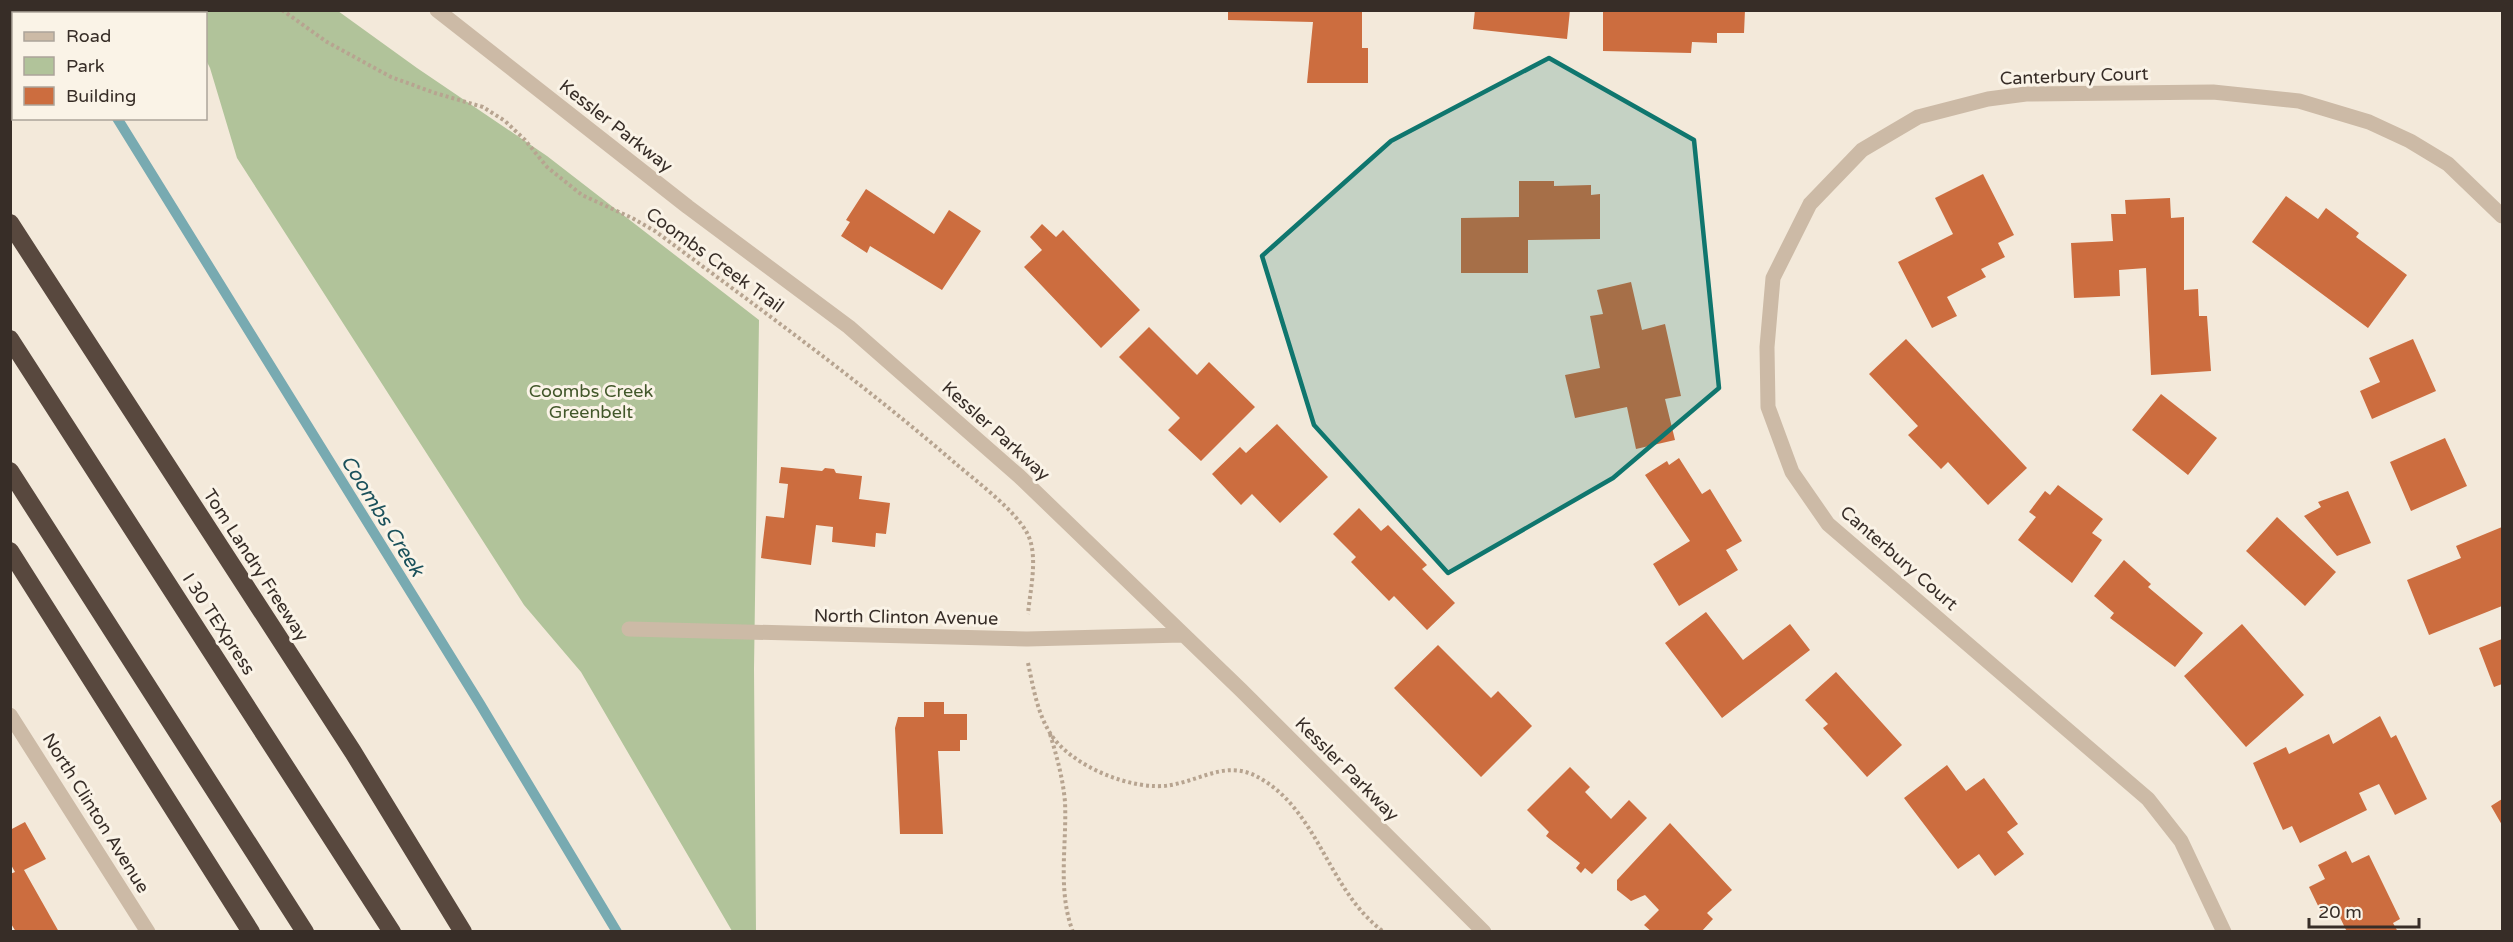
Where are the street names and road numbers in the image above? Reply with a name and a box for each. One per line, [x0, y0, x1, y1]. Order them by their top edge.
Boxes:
street label: Canterbury Court [1999, 62, 2149, 90]
street label: Kessler Parkway [555, 75, 677, 177]
street label: Coombs Creek Trail [642, 203, 788, 317]
street label: Kessler Parkway [937, 377, 1055, 486]
street label: Tom Landry Freeway [199, 485, 314, 646]
street label: Canterbury Court [1836, 501, 1962, 615]
street label: I 30 TEXpress [178, 569, 260, 679]
street label: North Clinton Avenue [814, 604, 998, 630]
street label: Kessler Parkway [1290, 712, 1404, 826]
street label: North Clinton Avenue [38, 729, 154, 897]

